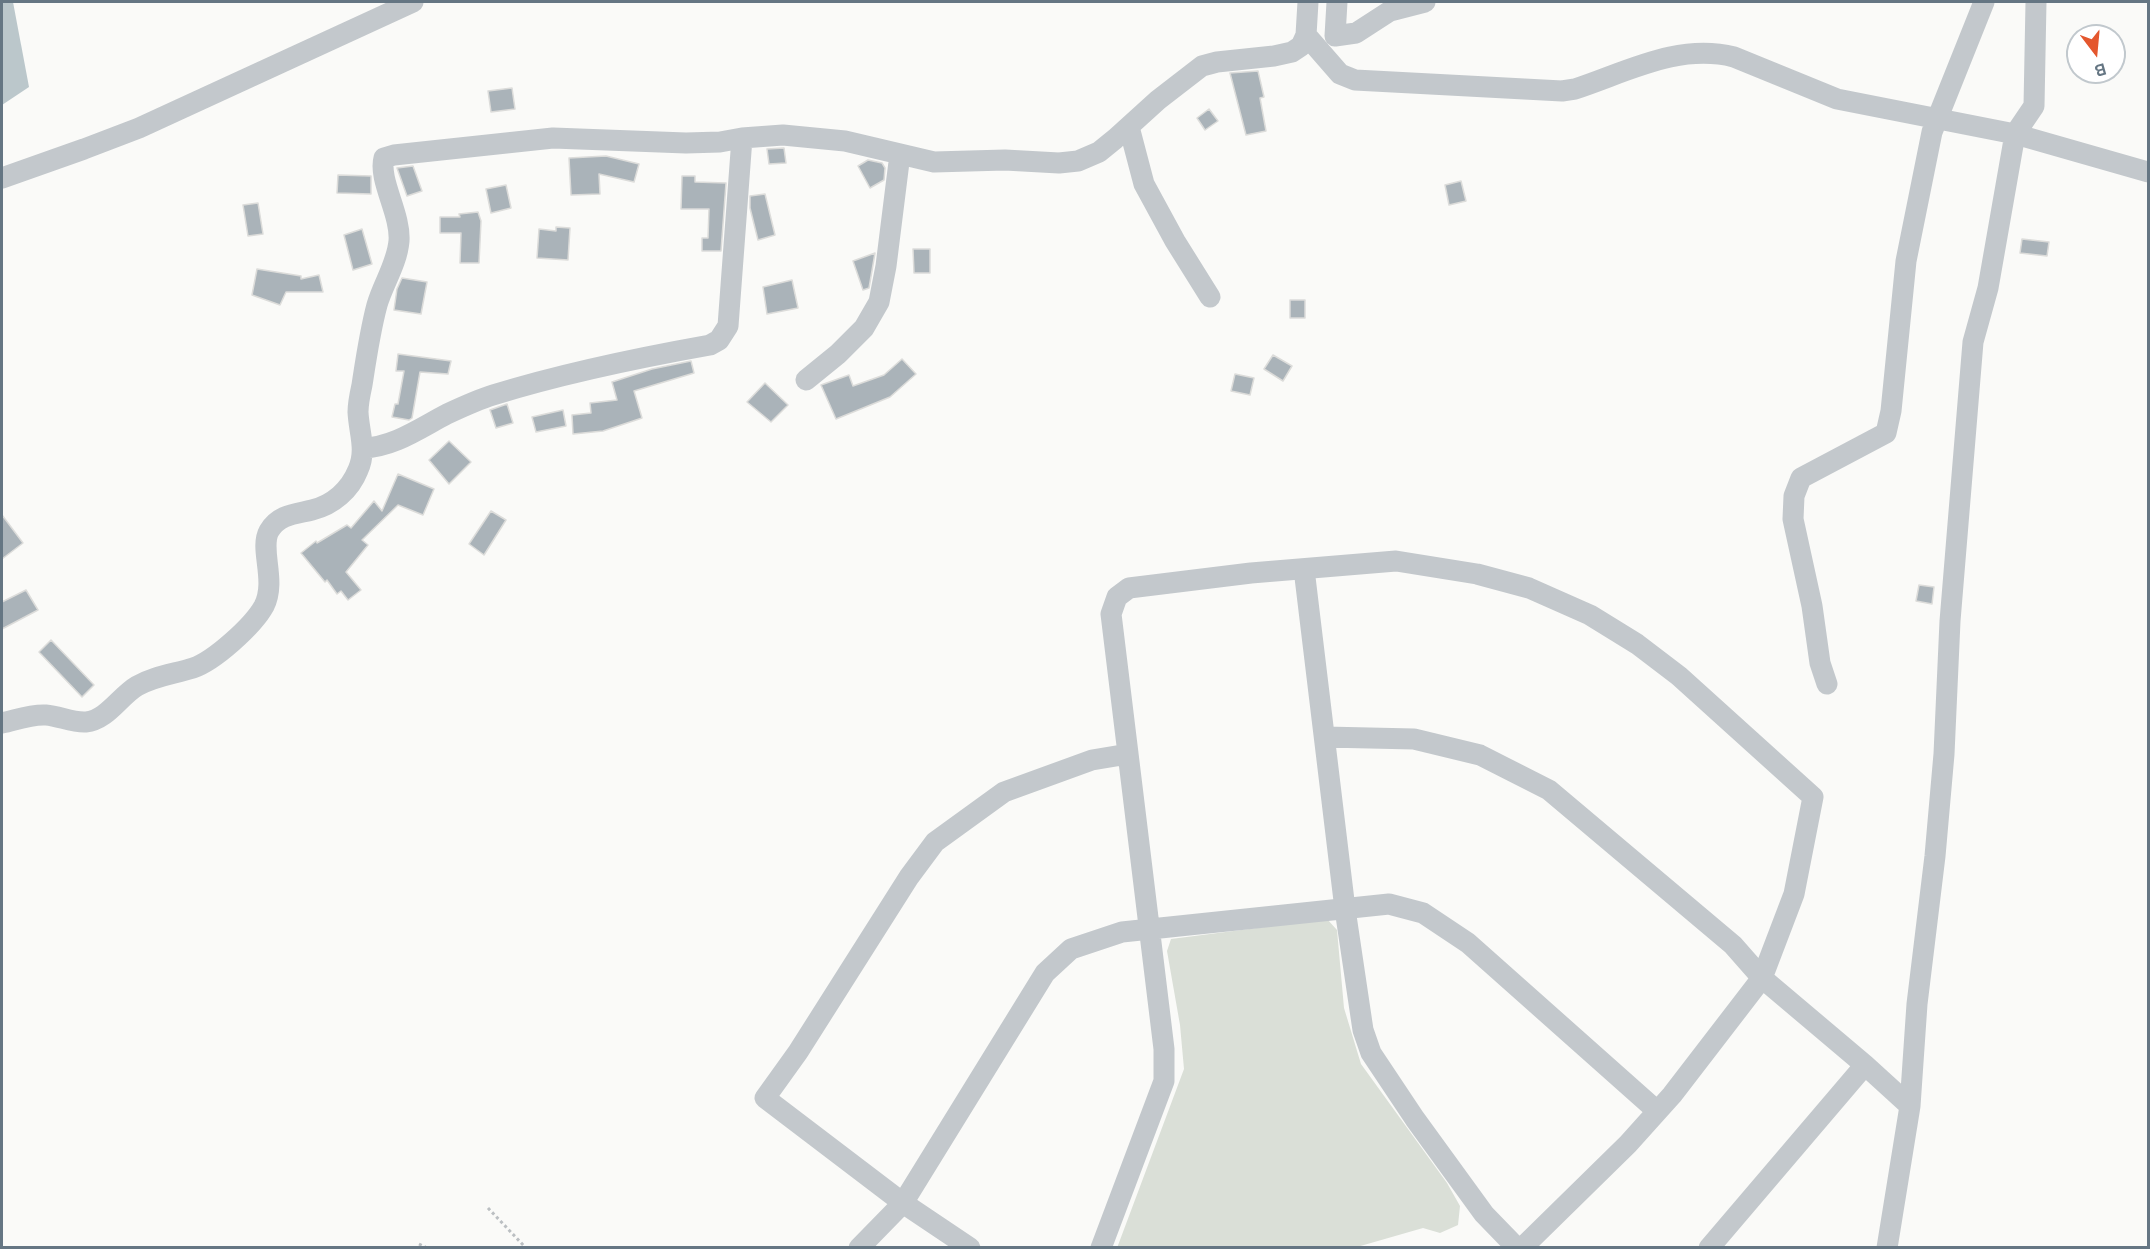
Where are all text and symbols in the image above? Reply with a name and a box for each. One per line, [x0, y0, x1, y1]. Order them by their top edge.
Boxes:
north arrow [2066, 24, 2126, 84]
text: B [2093, 59, 2108, 80]

